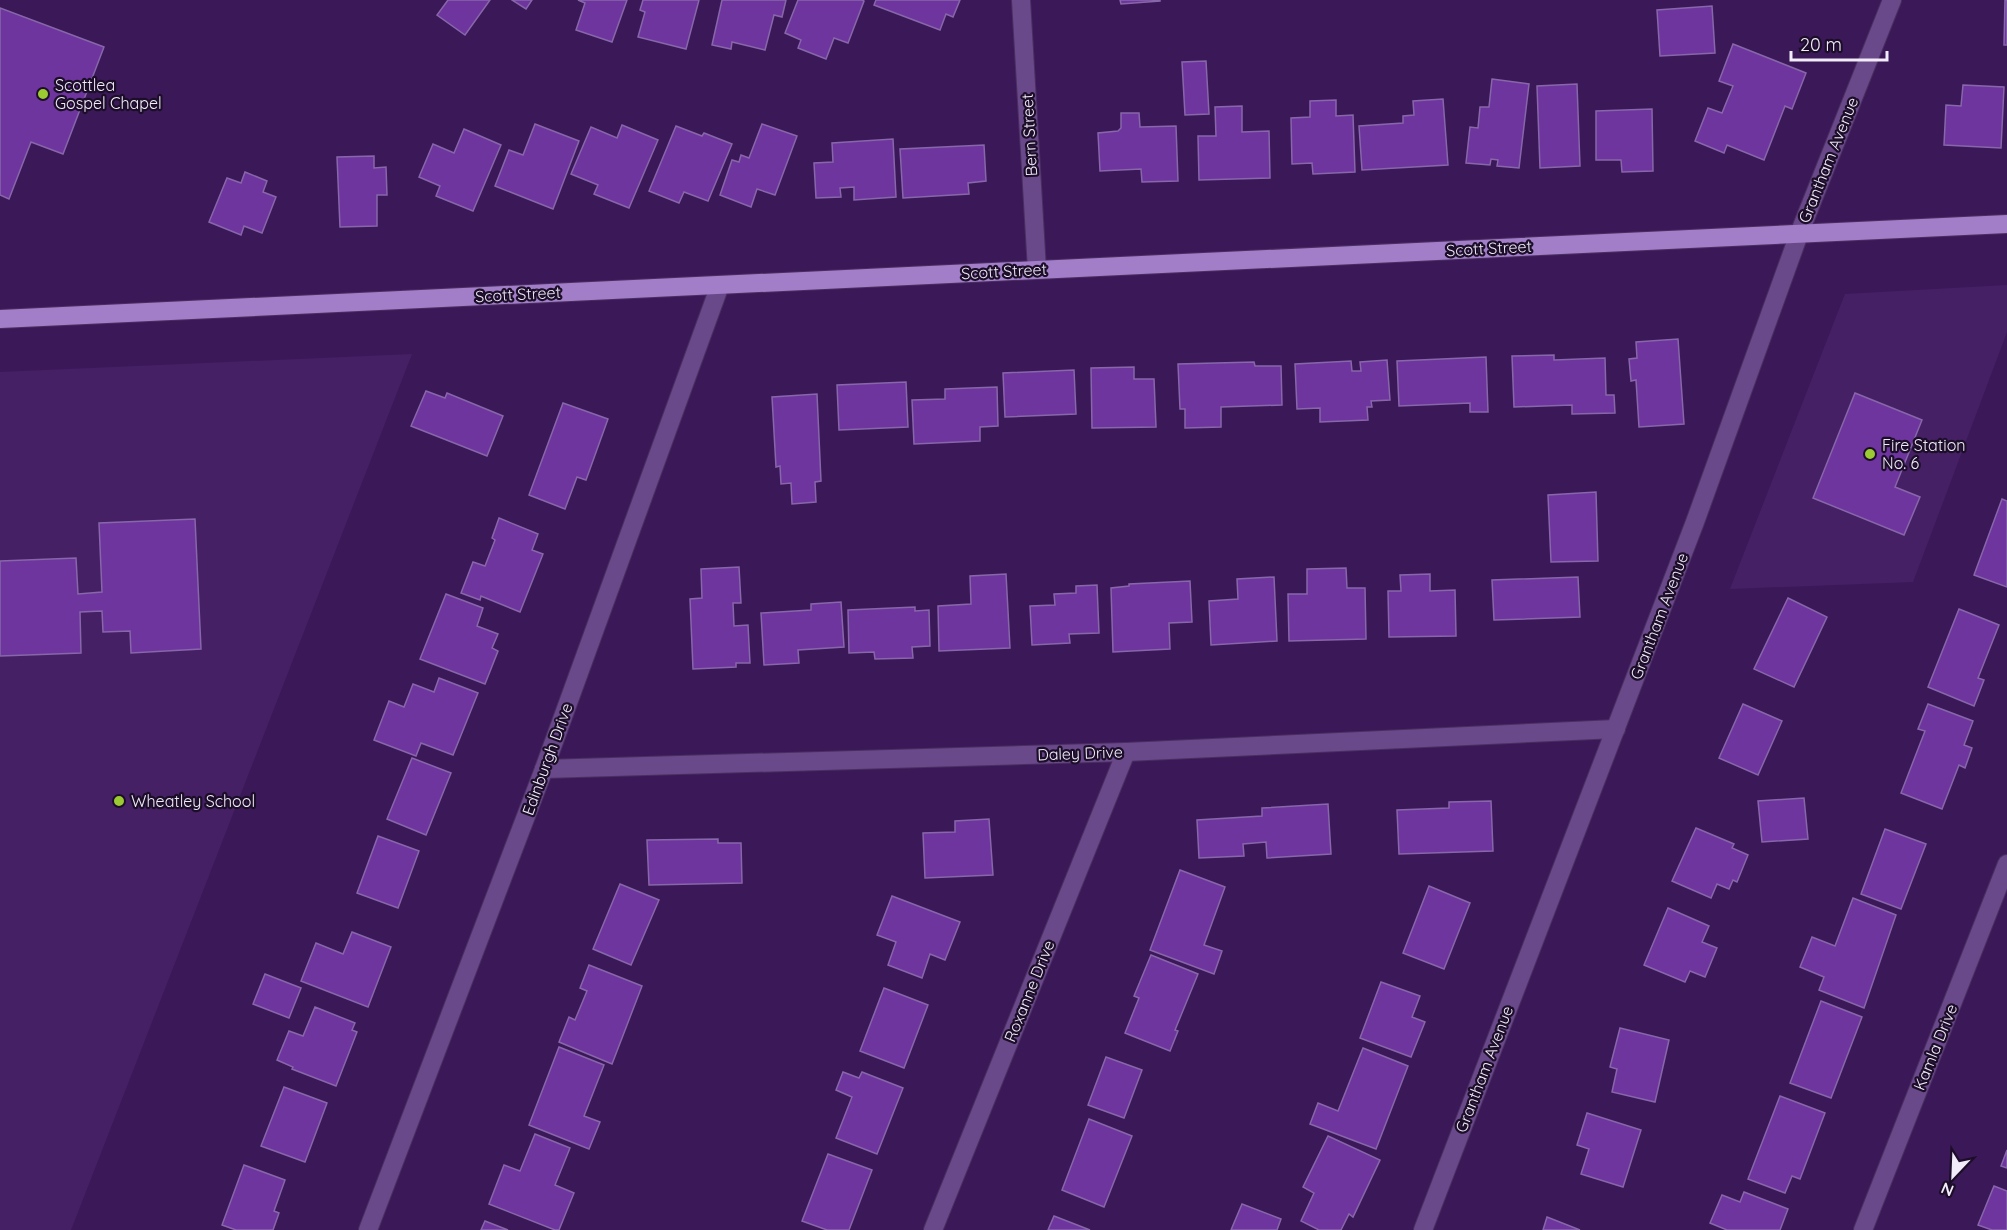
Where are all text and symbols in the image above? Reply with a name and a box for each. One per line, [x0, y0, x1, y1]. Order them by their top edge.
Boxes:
scale bar [1791, 24, 1887, 62]
text: 20 m [1800, 33, 1842, 56]
place label: Scottlea Gospel Chapel [55, 75, 162, 113]
marker: Scottlea Gospel Chapel [36, 87, 50, 101]
street label: Bern Street [1017, 93, 1041, 177]
street label: Grantham Avenue [1794, 94, 1862, 226]
street label: Scott Street [1446, 236, 1532, 260]
street label: Scott Street [961, 259, 1047, 283]
street label: Scott Street [475, 282, 561, 306]
place label: Fire Station No. 6 [1882, 435, 1966, 473]
marker: Fire Station No. 6 [1863, 447, 1877, 461]
street label: Grantham Avenue [1626, 550, 1692, 682]
street label: Edinburgh Drive [517, 700, 577, 818]
street label: Daley Drive [1037, 742, 1123, 764]
place label: Wheatley School [131, 791, 255, 811]
marker: Wheatley School [112, 794, 126, 808]
street label: Roxanne Drive [1000, 937, 1058, 1045]
street label: Kamla Drive [1909, 1001, 1961, 1093]
street label: Grantham Avenue [1451, 1003, 1517, 1135]
north arrow [1923, 1146, 1983, 1206]
text: N [1938, 1178, 1956, 1201]

